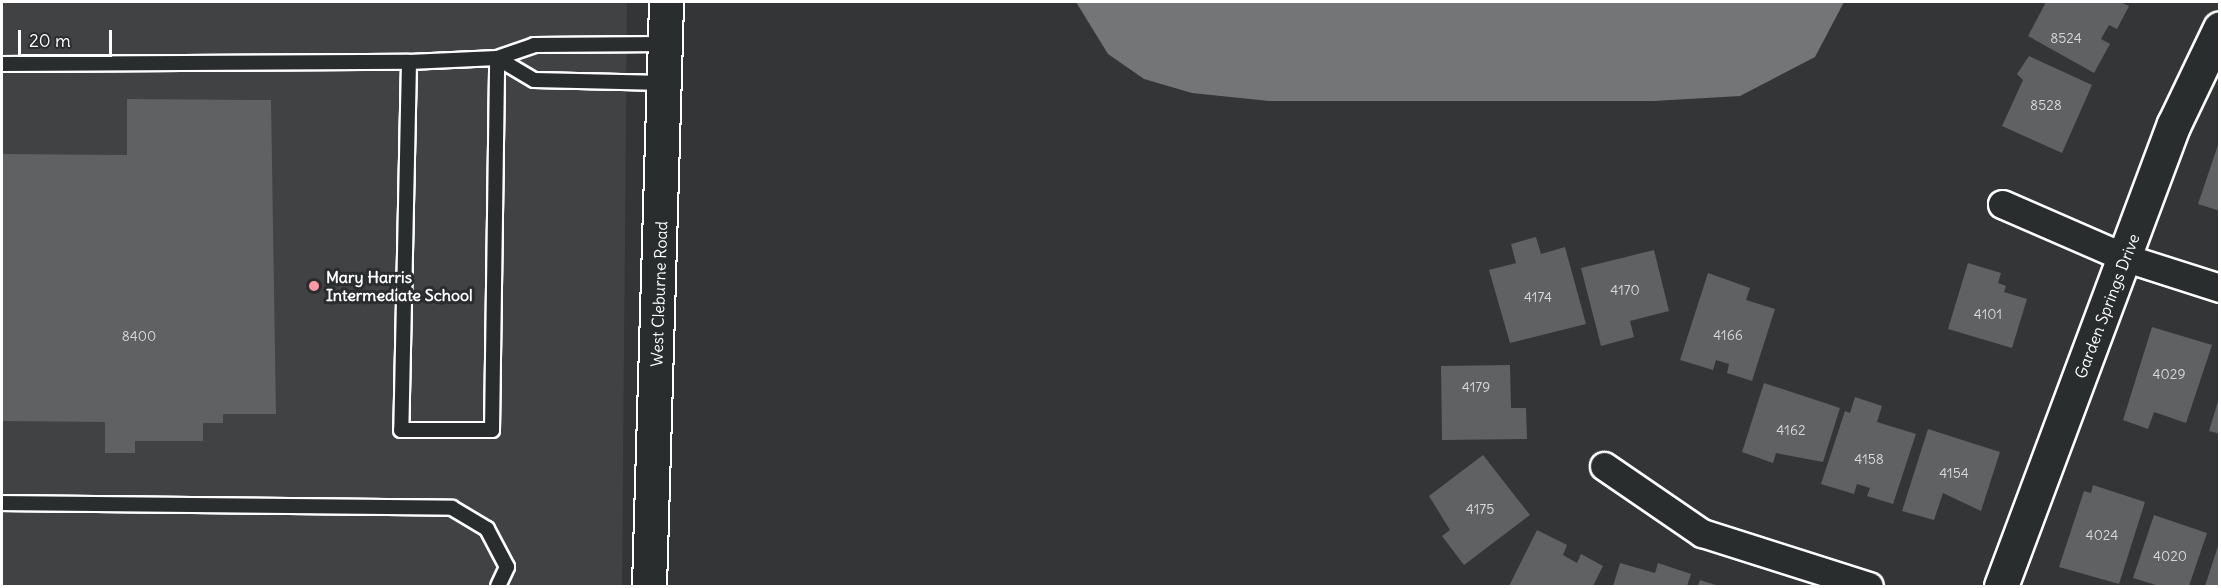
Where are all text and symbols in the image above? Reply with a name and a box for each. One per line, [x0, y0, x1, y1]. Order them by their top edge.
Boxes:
scale bar [21, 18, 116, 56]
text: 20 m [29, 29, 71, 52]
house number: 8524 [2050, 30, 2082, 46]
house number: 8528 [2030, 97, 2062, 113]
street label: West Cleburne Road [647, 221, 671, 367]
street label: Garden Springs Drive [2071, 231, 2143, 381]
place label: Mary Harris Intermediate School [326, 267, 473, 305]
marker: Mary Harris Intermediate School [307, 279, 321, 293]
house number: 4170 [1610, 282, 1640, 298]
house number: 4174 [1524, 289, 1552, 305]
house number: 4101 [1974, 306, 2002, 322]
house number: 4166 [1713, 327, 1743, 343]
house number: 8400 [122, 328, 156, 344]
house number: 4029 [2152, 366, 2186, 382]
house number: 4179 [1462, 379, 1490, 395]
house number: 4162 [1776, 422, 1806, 438]
house number: 4158 [1854, 451, 1884, 467]
house number: 4154 [1939, 465, 1969, 481]
house number: 4175 [1466, 501, 1494, 517]
house number: 4024 [2086, 527, 2118, 543]
house number: 4020 [2153, 548, 2187, 564]

